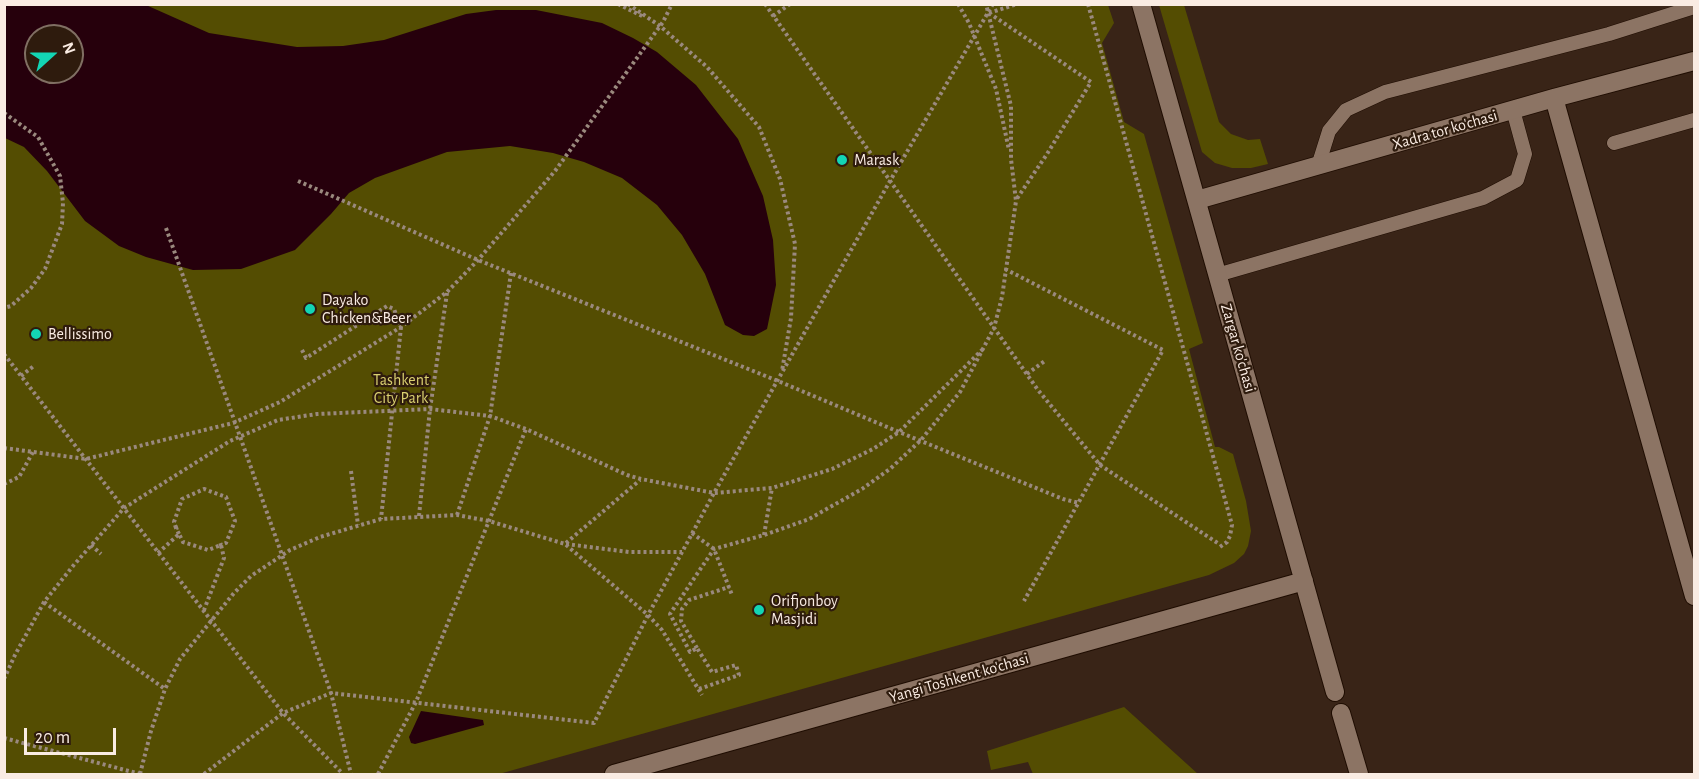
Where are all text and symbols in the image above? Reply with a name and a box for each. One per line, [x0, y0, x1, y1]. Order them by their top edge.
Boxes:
north arrow [24, 24, 84, 84]
text: N [59, 40, 78, 56]
street label: Xadra tor ko'chasi [1390, 106, 1500, 154]
place label: Marask [854, 150, 899, 170]
marker: Marask [835, 153, 849, 167]
place label: Dayako Chicken&Beer [322, 290, 411, 328]
marker: Dayako Chicken&Beer [303, 302, 317, 316]
street label: Zargar ko'chasi [1216, 302, 1260, 394]
place label: Bellissimo [48, 324, 112, 344]
marker: Bellissimo [29, 327, 43, 341]
park label: Tashkent City Park [373, 370, 429, 408]
place label: Orifjonboy Masjidi [771, 591, 838, 629]
marker: Orifjonboy Masjidi [752, 603, 766, 617]
street label: Yangi Toshkent ko'chasi [887, 649, 1031, 707]
scale bar [27, 716, 118, 754]
text: 20 m [35, 729, 70, 747]

